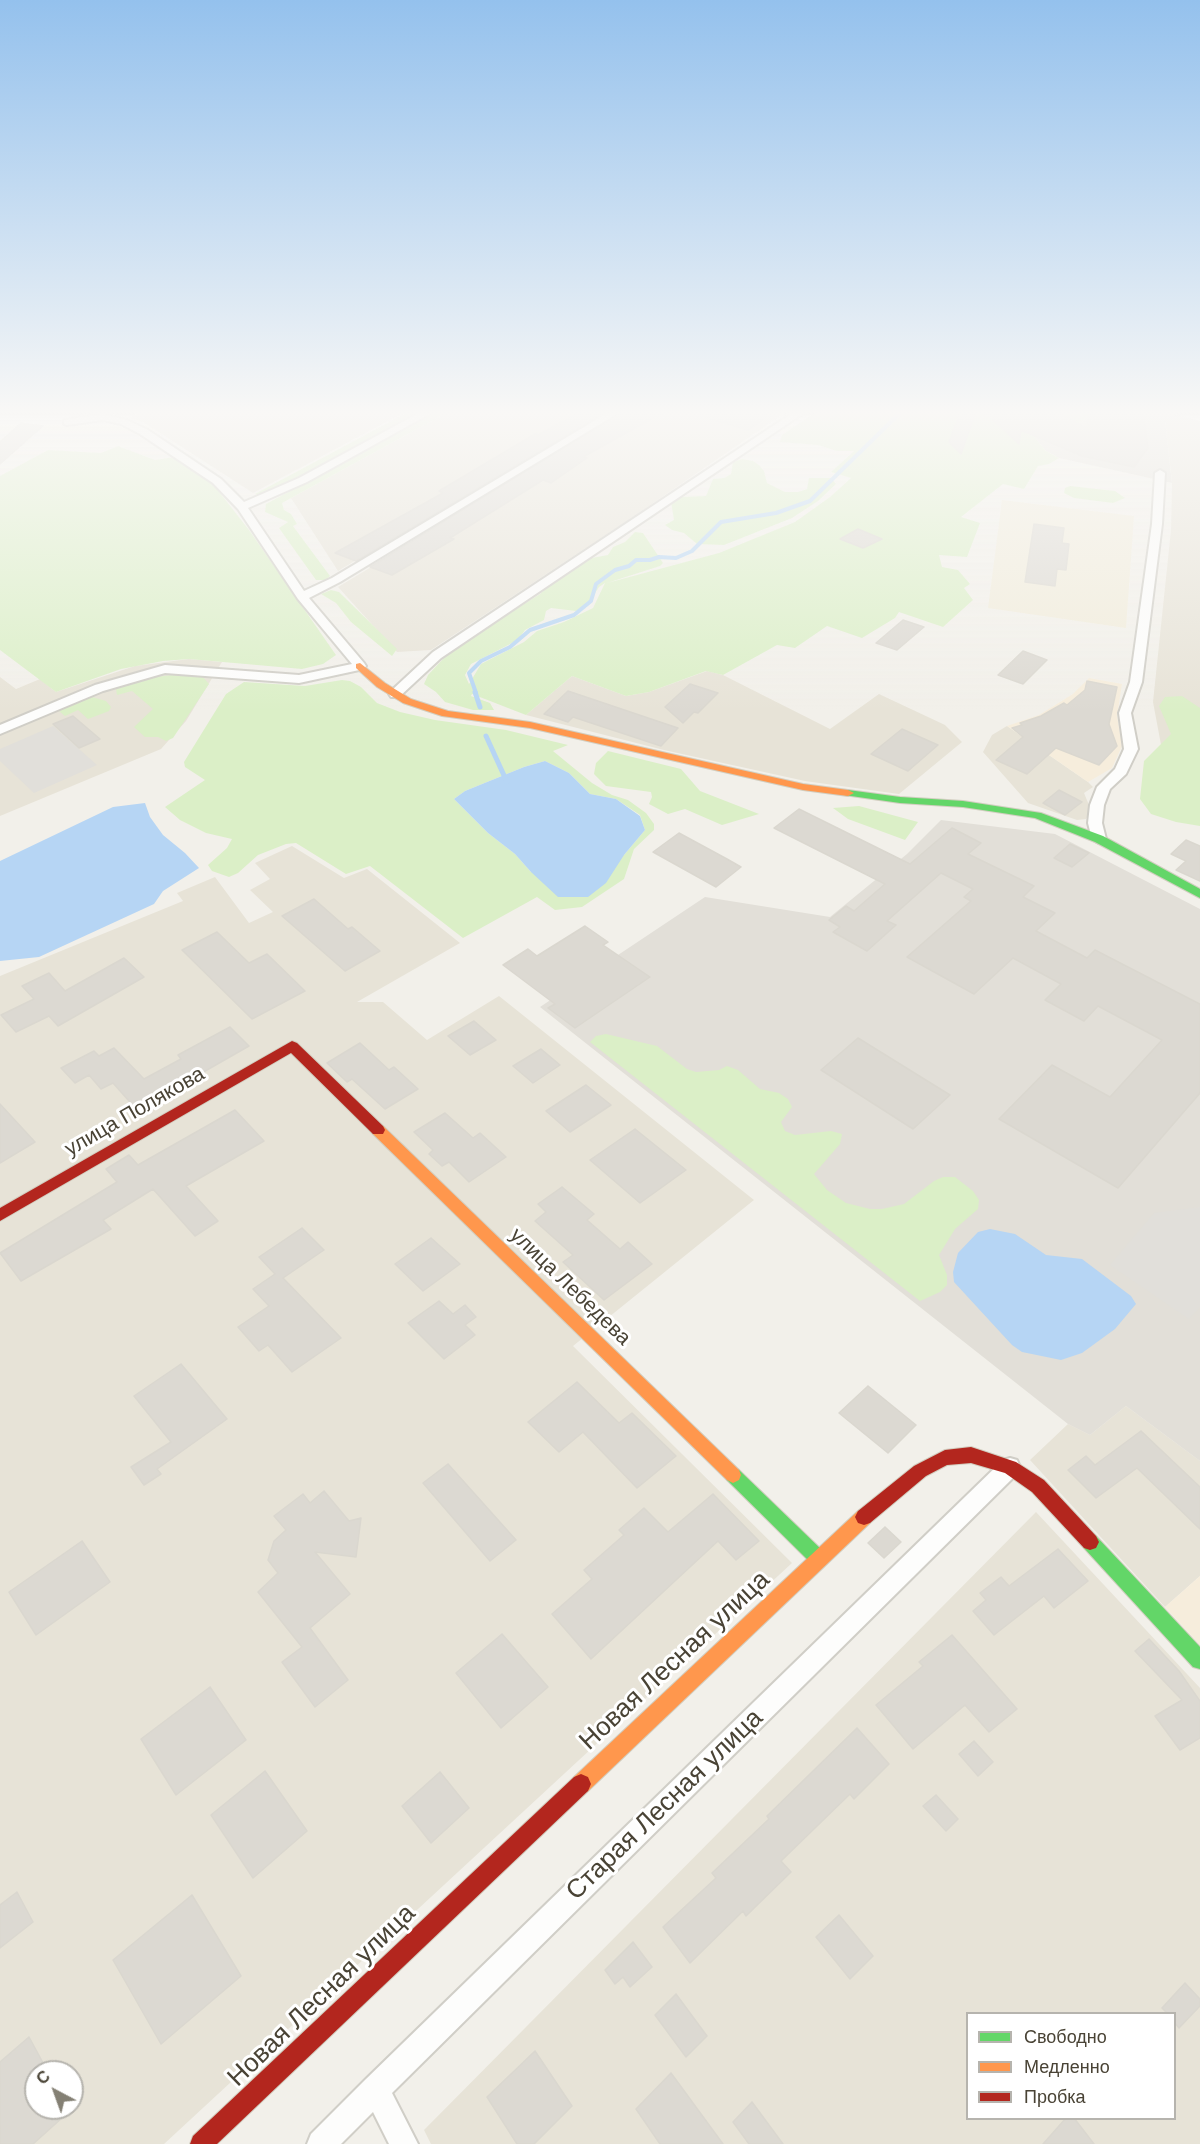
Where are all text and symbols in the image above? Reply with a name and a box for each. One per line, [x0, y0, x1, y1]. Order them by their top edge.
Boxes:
street label: улица Полякова [61, 1062, 209, 1162]
street label: улица Лебедева [504, 1223, 636, 1351]
street label: Новая Лесная улица [573, 1565, 777, 1757]
street label: Старая Лесная улица [560, 1703, 770, 1907]
street label: Новая Лесная улица [222, 1898, 422, 2094]
legend [966, 2012, 1176, 2120]
text: Свободно [1024, 2027, 1107, 2047]
text: Медленно [1024, 2057, 1110, 2077]
north arrow [24, 2060, 84, 2120]
text: С [33, 2067, 53, 2088]
text: Пробка [1024, 2087, 1086, 2107]

